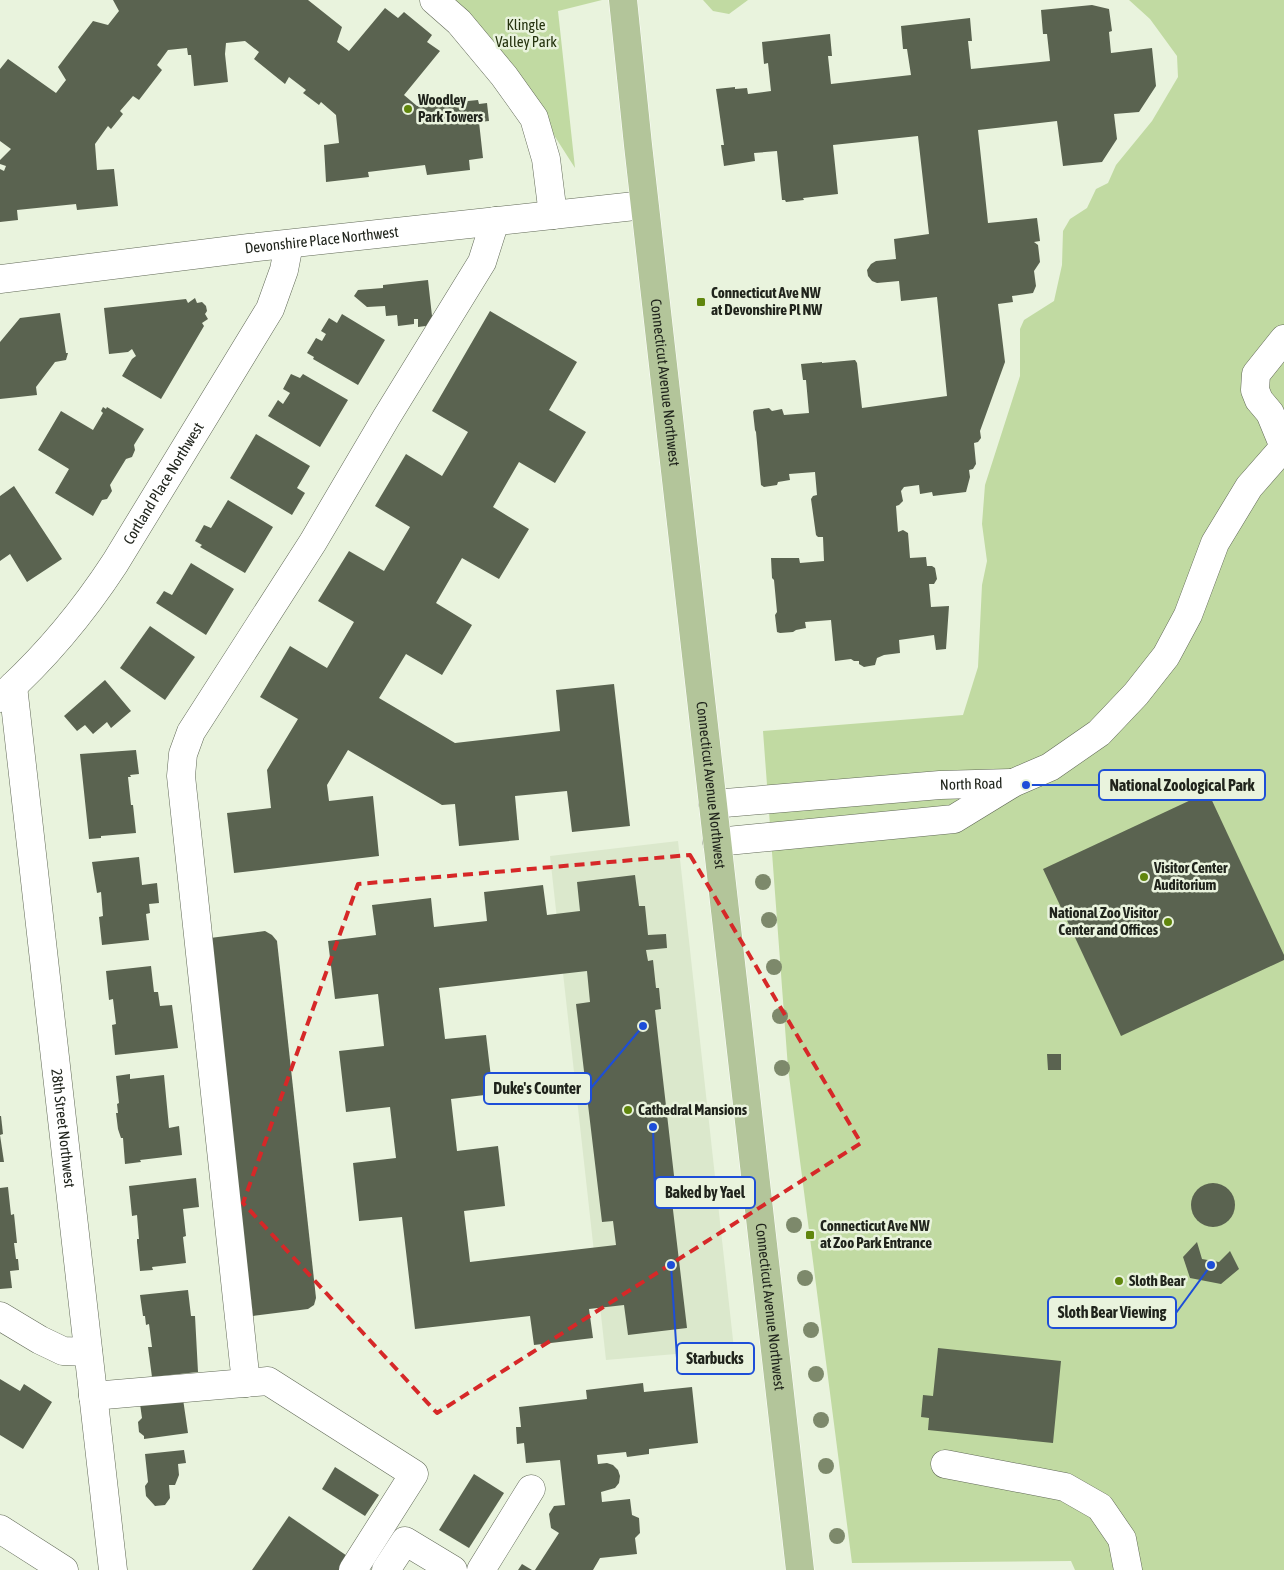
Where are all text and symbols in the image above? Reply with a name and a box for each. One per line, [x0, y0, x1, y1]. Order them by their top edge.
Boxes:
park label: Klingle Valley Park [495, 16, 557, 50]
place label: Woodley Park Towers [417, 91, 484, 125]
marker: Woodley Park Towers [402, 103, 414, 115]
street label: Devonshire Place Northwest [244, 223, 399, 256]
place label: Connecticut Ave NW at Devonshire Pl NW [711, 284, 822, 318]
marker: Connecticut Ave NW at Devonshire Pl NW [695, 296, 707, 308]
street label: Connecticut Avenue Northwest [648, 298, 683, 467]
street label: Cortland Place Northwest [119, 419, 207, 547]
street label: Connecticut Avenue Northwest [693, 700, 729, 870]
callout: National Zoological Park [1099, 770, 1265, 800]
street label: North Road [940, 774, 1003, 793]
text: National Zoological Park [1109, 776, 1256, 794]
place label: Visitor Center Auditorium [1153, 859, 1228, 893]
marker: Visitor Center Auditorium [1138, 871, 1150, 883]
place label: National Zoo Visitor Center and Offices [1049, 904, 1159, 938]
marker: National Zoo Visitor Center and Offices [1162, 916, 1174, 928]
street label: 28th Street Northwest [48, 1068, 79, 1189]
callout: Duke's Counter [484, 1073, 591, 1104]
text: Duke's Counter [493, 1079, 581, 1097]
place label: Cathedral Mansions [638, 1101, 748, 1118]
marker: Cathedral Mansions [622, 1104, 634, 1116]
callout: Baked by Yael [655, 1177, 755, 1208]
text: Baked by Yael [665, 1183, 746, 1201]
place label: Connecticut Ave NW at Zoo Park Entrance [820, 1217, 932, 1251]
street label: Connecticut Avenue Northwest [753, 1222, 789, 1391]
marker: Connecticut Ave NW at Zoo Park Entrance [804, 1229, 816, 1241]
place label: Sloth Bear [1129, 1272, 1186, 1289]
marker: Sloth Bear [1113, 1275, 1125, 1287]
callout: Sloth Bear Viewing [1048, 1297, 1176, 1328]
text: Sloth Bear Viewing [1058, 1303, 1166, 1321]
callout: Starbucks [677, 1343, 754, 1374]
text: Starbucks [686, 1349, 744, 1367]

